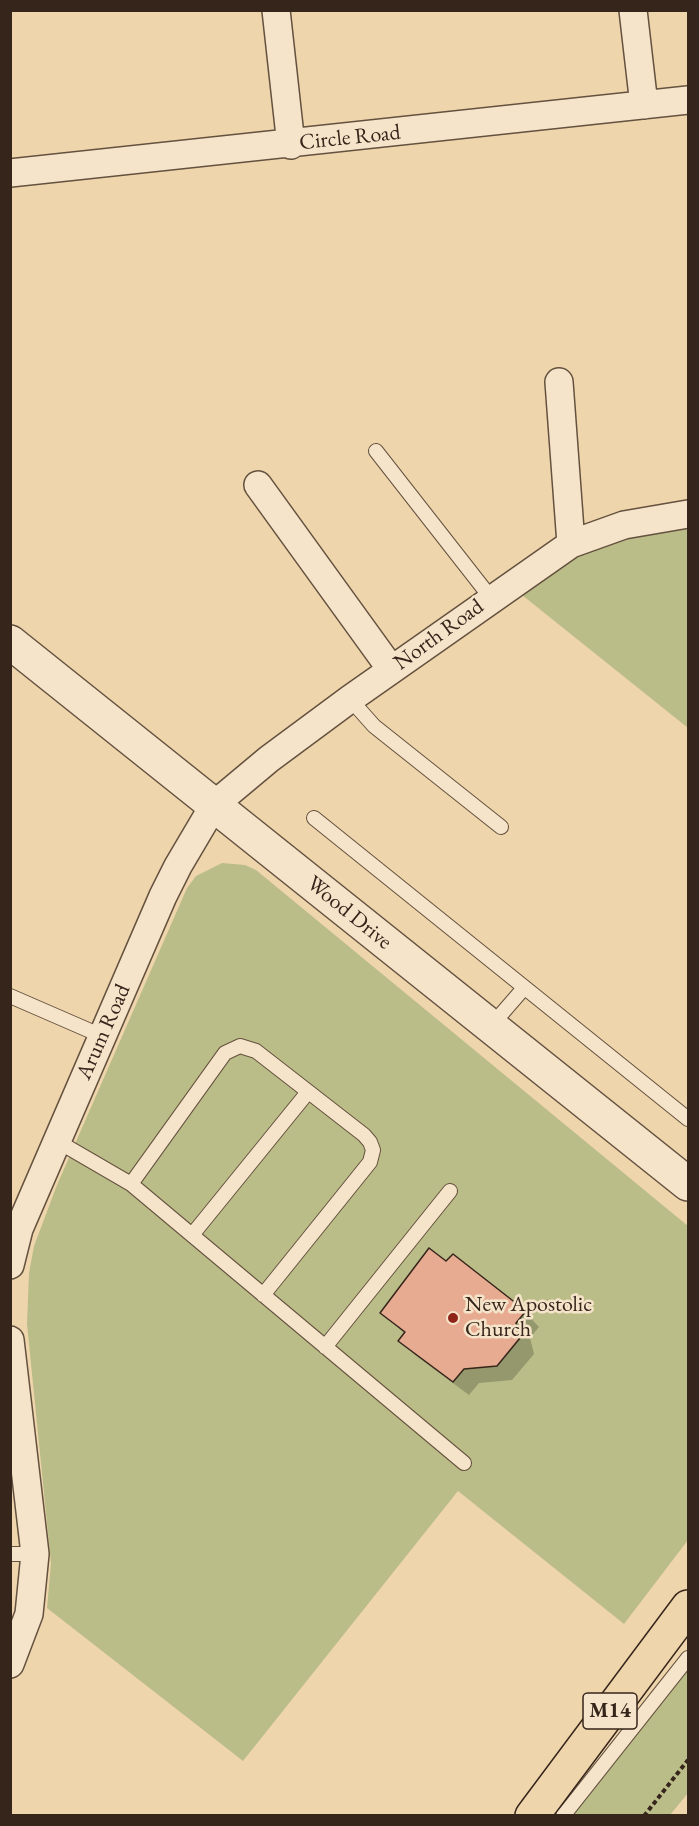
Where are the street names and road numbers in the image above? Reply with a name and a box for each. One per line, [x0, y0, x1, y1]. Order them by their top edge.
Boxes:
street label: Circle Road [298, 120, 402, 156]
street label: North Road [389, 594, 489, 676]
street label: Wood Drive [301, 871, 397, 955]
street label: Arum Road [71, 980, 137, 1084]
road number: M14 [583, 1693, 637, 1729]

